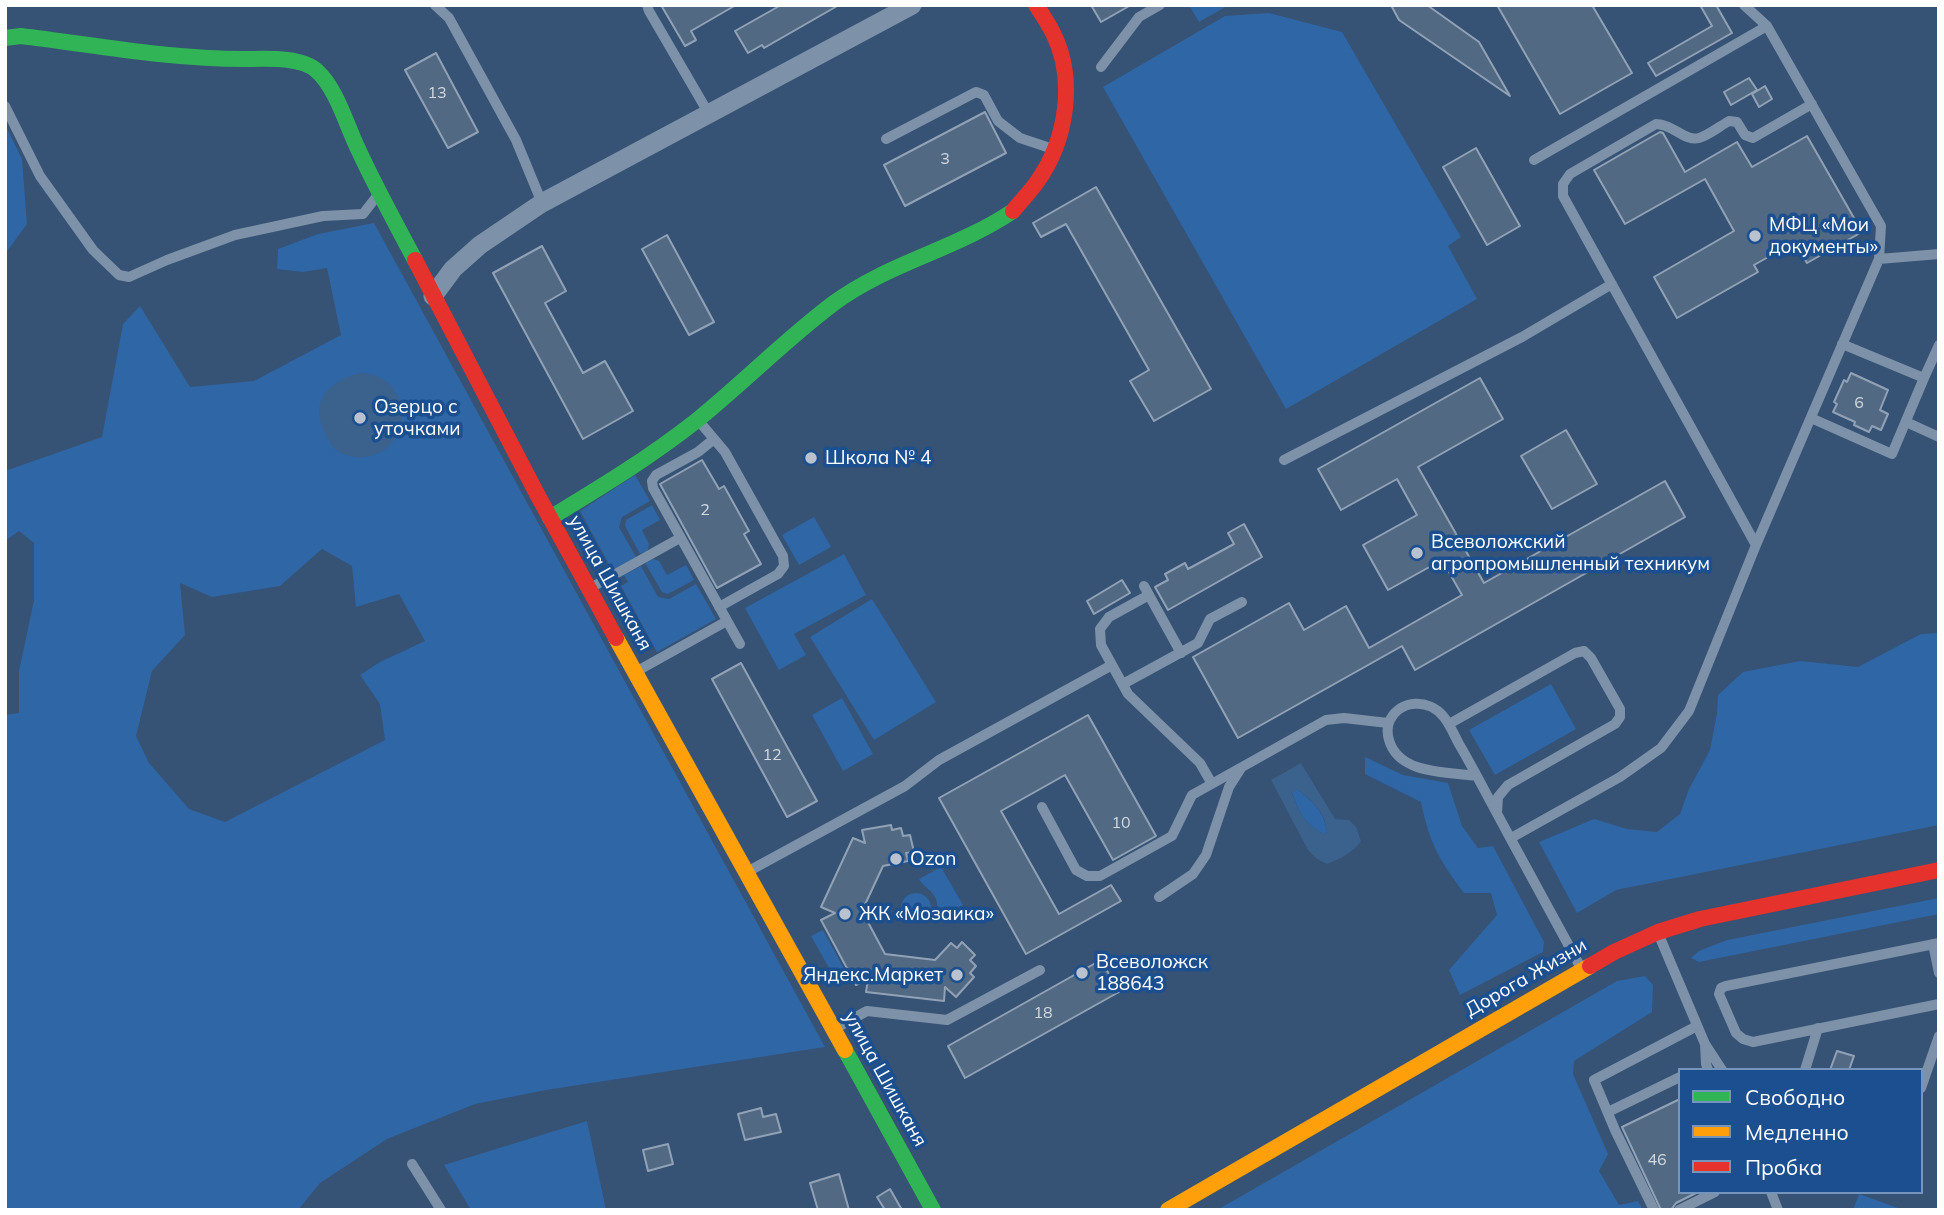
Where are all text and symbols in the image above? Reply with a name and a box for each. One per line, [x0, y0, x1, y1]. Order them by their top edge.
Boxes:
house number: 13 [427, 83, 447, 103]
house number: 3 [940, 149, 950, 169]
place label: МФЦ «Мои документы» [1769, 214, 1878, 258]
marker: МФЦ «Мои документы» [1747, 228, 1763, 244]
house number: 6 [1854, 393, 1864, 413]
place label: Озерцо с уточками [374, 396, 461, 440]
marker: Озерцо с уточками [352, 410, 368, 426]
place label: Школа № 4 [825, 447, 931, 469]
marker: Школа № 4 [803, 450, 819, 466]
house number: 2 [700, 500, 710, 520]
street label: улица Шишканя [563, 511, 657, 655]
place label: Всеволожский агропромышленный техникум [1431, 531, 1710, 575]
marker: Всеволожский агропромышленный техникум [1409, 545, 1425, 561]
house number: 12 [762, 745, 782, 765]
house number: 10 [1111, 813, 1131, 833]
place label: Ozon [910, 848, 956, 870]
marker: Ozon [888, 851, 904, 867]
place label: ЖК «Мозаика» [859, 903, 994, 925]
marker: ЖК «Мозаика» [837, 906, 853, 922]
street label: Дорога Жизни [1461, 934, 1591, 1022]
place label: Всеволожск 188643 [1096, 951, 1208, 995]
place label: Яндекс.Маркет [803, 964, 943, 986]
marker: Всеволожск 188643 [1074, 965, 1090, 981]
marker: Яндекс.Маркет [949, 967, 965, 983]
house number: 18 [1033, 1003, 1053, 1023]
street label: улица Шишканя [838, 1007, 932, 1151]
legend [1678, 1068, 1923, 1194]
text: Свободно [1745, 1084, 1845, 1110]
text: Медленно [1745, 1119, 1849, 1145]
house number: 46 [1647, 1150, 1667, 1170]
text: Пробка [1745, 1154, 1822, 1180]

